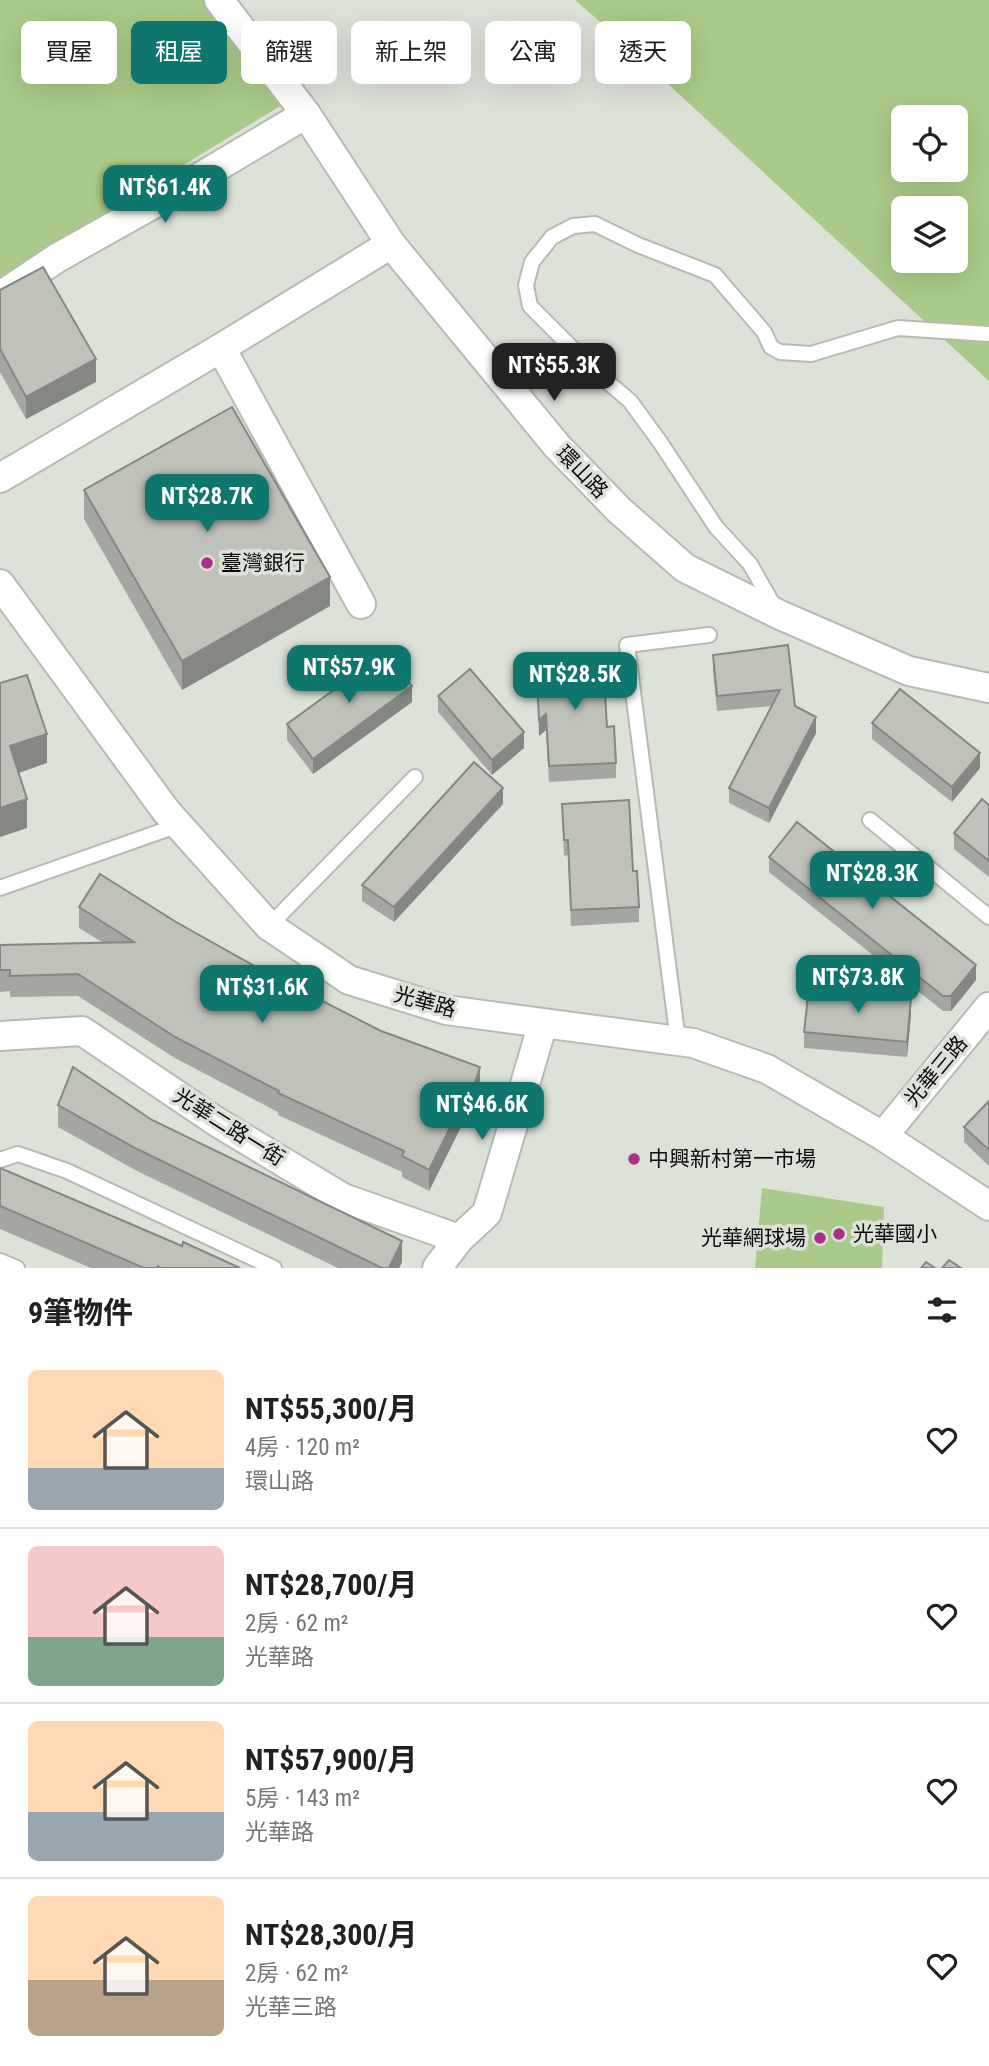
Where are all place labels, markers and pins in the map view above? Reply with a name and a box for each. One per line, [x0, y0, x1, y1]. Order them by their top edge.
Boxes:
pin: NT$61.4K [93, 166, 237, 225]
pin: NT$55.3K [482, 344, 626, 403]
pin: NT$28.7K [135, 475, 279, 534]
place label: 臺灣銀行 [221, 551, 305, 575]
marker: 臺灣銀行 [199, 555, 215, 571]
pin: NT$57.9K [277, 646, 421, 705]
pin: NT$28.5K [503, 652, 647, 712]
pin: NT$28.3K [800, 852, 944, 911]
pin: NT$73.8K [786, 956, 930, 1015]
pin: NT$31.6K [190, 965, 334, 1025]
pin: NT$46.6K [410, 1082, 554, 1142]
place label: 中興新村第一市場 [648, 1147, 816, 1171]
marker: 中興新村第一市場 [626, 1151, 642, 1167]
place label: 光華國小 [853, 1222, 937, 1246]
place label: 光華網球場 [701, 1226, 806, 1250]
marker: 光華國小 [831, 1226, 847, 1242]
marker: 光華網球場 [812, 1230, 828, 1246]

